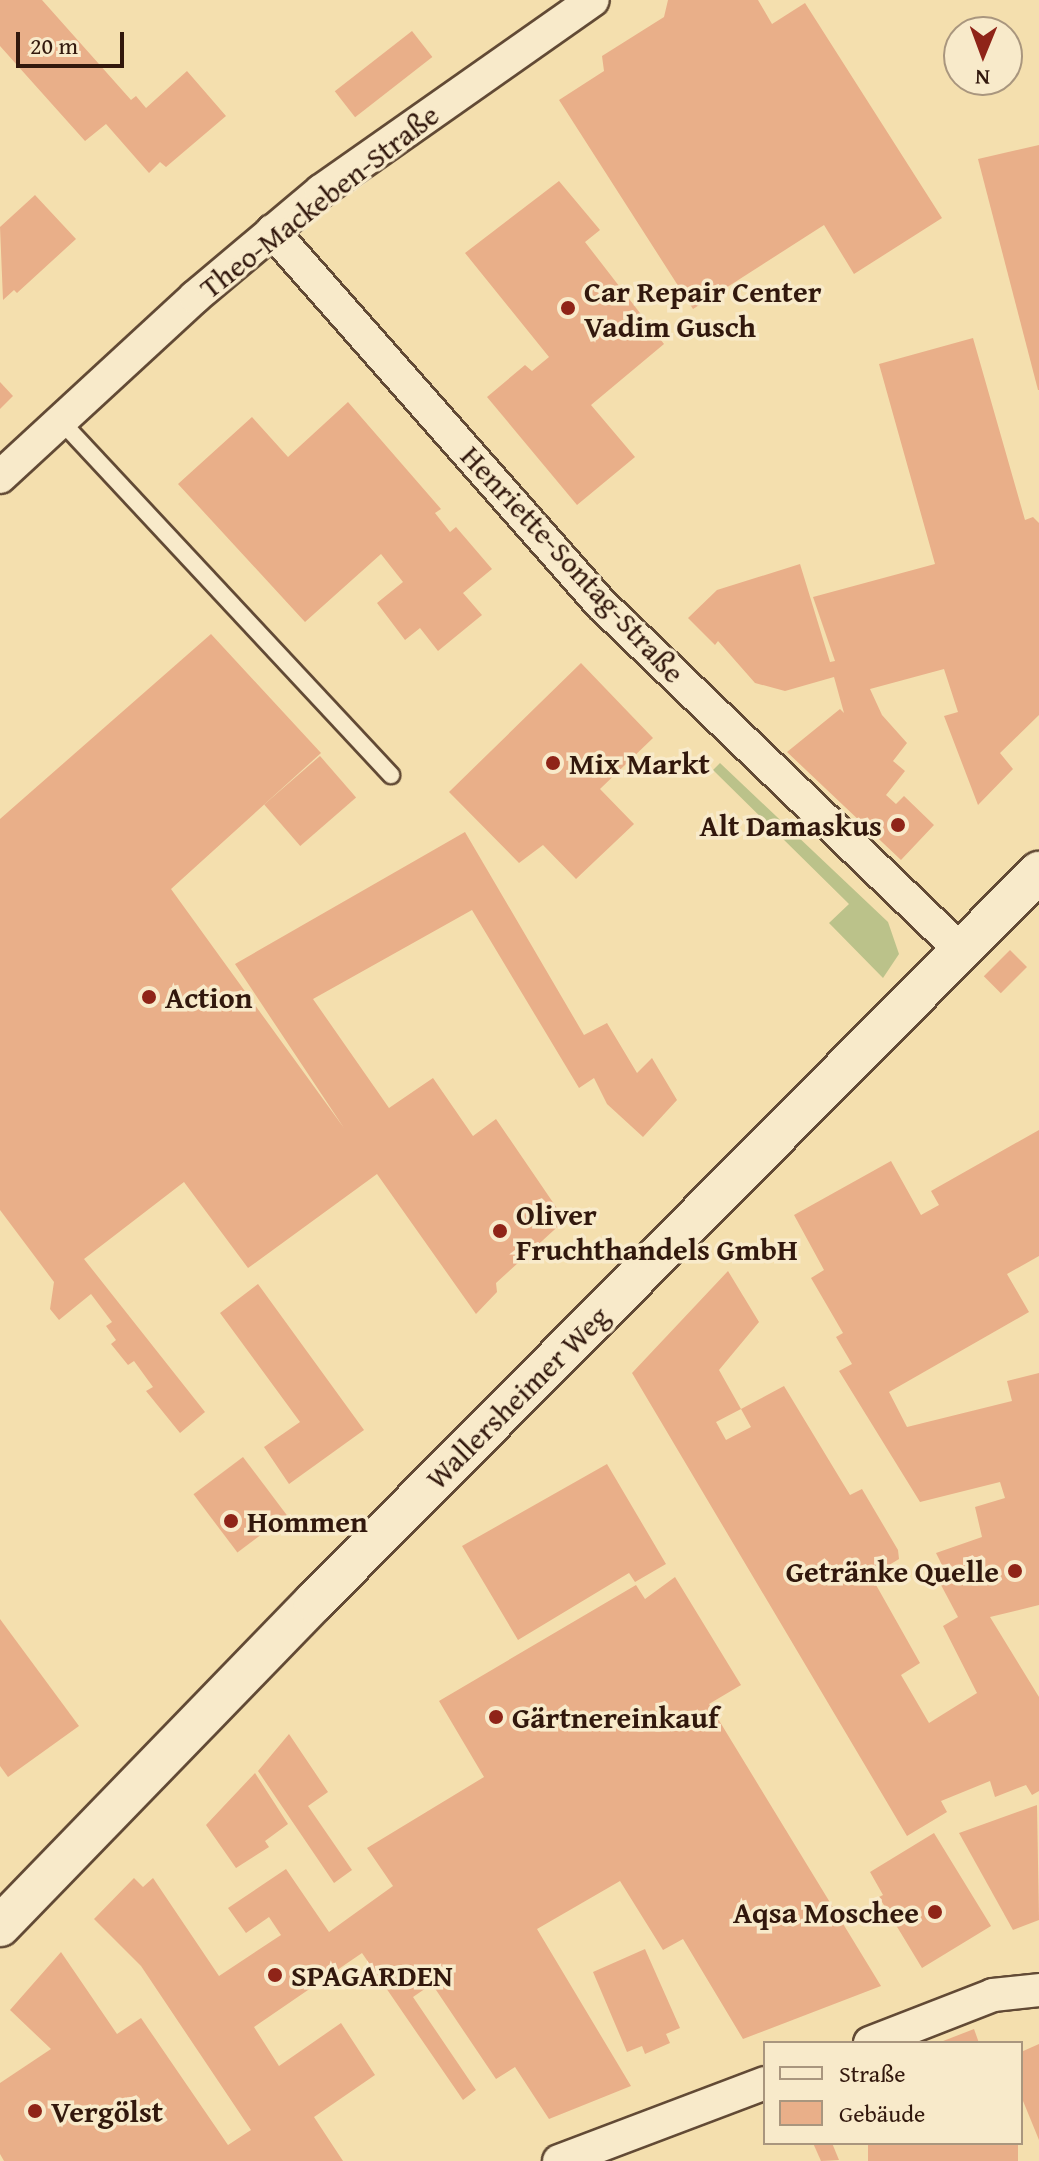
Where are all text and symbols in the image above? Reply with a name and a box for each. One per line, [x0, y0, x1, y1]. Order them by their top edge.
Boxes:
scale bar [20, 16, 128, 66]
north arrow [943, 16, 1023, 96]
text: 20 m [30, 28, 78, 63]
text: N [975, 62, 990, 94]
street label: Theo-Mackeben-Straße [192, 96, 446, 306]
place label: Car Repair Center Vadim Gusch [584, 273, 821, 344]
marker: Car Repair Center Vadim Gusch [559, 299, 577, 317]
street label: Henriette-Sontag-Straße [454, 438, 692, 690]
place label: Mix Markt [569, 745, 710, 781]
marker: Mix Markt [544, 754, 562, 772]
place label: Alt Damaskus [700, 807, 882, 843]
marker: Alt Damaskus [889, 816, 907, 834]
place label: Action [165, 979, 252, 1015]
marker: Action [140, 988, 158, 1006]
place label: Oliver Fruchthandels GmbH [516, 1196, 798, 1266]
marker: Oliver Fruchthandels GmbH [491, 1222, 509, 1240]
street label: Wallersheimer Weg [418, 1298, 616, 1496]
place label: Hommen [247, 1503, 368, 1539]
marker: Hommen [222, 1512, 240, 1530]
place label: Getränke Quelle [786, 1553, 999, 1589]
marker: Getränke Quelle [1006, 1562, 1024, 1580]
place label: Gärtnereinkauf [512, 1699, 718, 1735]
marker: Gärtnereinkauf [487, 1708, 505, 1726]
place label: Aqsa Moschee [733, 1894, 919, 1930]
marker: Aqsa Moschee [926, 1903, 944, 1921]
place label: SPAGARDEN [291, 1957, 453, 1993]
marker: SPAGARDEN [266, 1966, 284, 1984]
legend [763, 2041, 1023, 2145]
text: Straße [839, 2056, 906, 2091]
place label: Vergölst [51, 2093, 163, 2129]
text: Gebäude [839, 2096, 925, 2131]
marker: Vergölst [26, 2102, 44, 2120]

